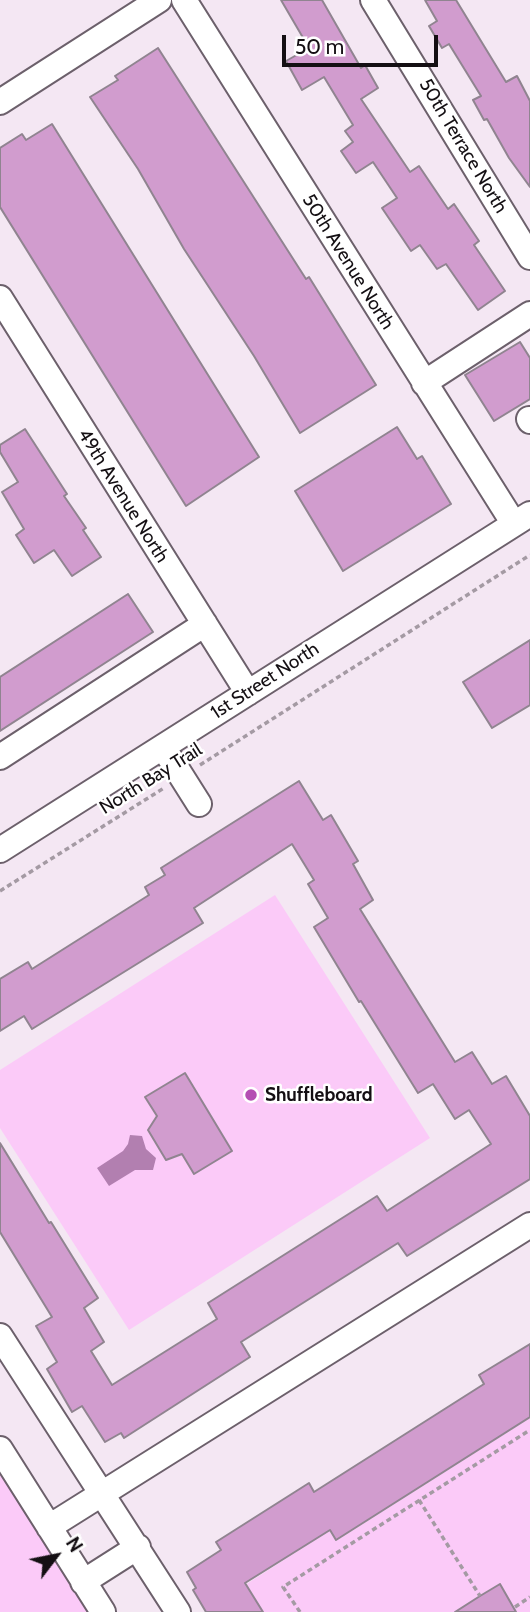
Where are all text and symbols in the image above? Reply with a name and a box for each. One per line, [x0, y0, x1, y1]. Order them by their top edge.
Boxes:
scale bar [285, 21, 441, 65]
text: 50 m [295, 34, 344, 59]
street label: 50th Terrace North [414, 75, 512, 217]
street label: 50th Avenue North [297, 190, 399, 334]
street label: 49th Avenue North [73, 425, 173, 567]
street label: 1st Street North [207, 638, 323, 724]
street label: North Bay Trail [96, 738, 206, 820]
place label: Shuffleboard [265, 1084, 372, 1106]
marker: Shuffleboard [243, 1087, 259, 1103]
north arrow [21, 1521, 91, 1591]
text: N [61, 1533, 88, 1556]

